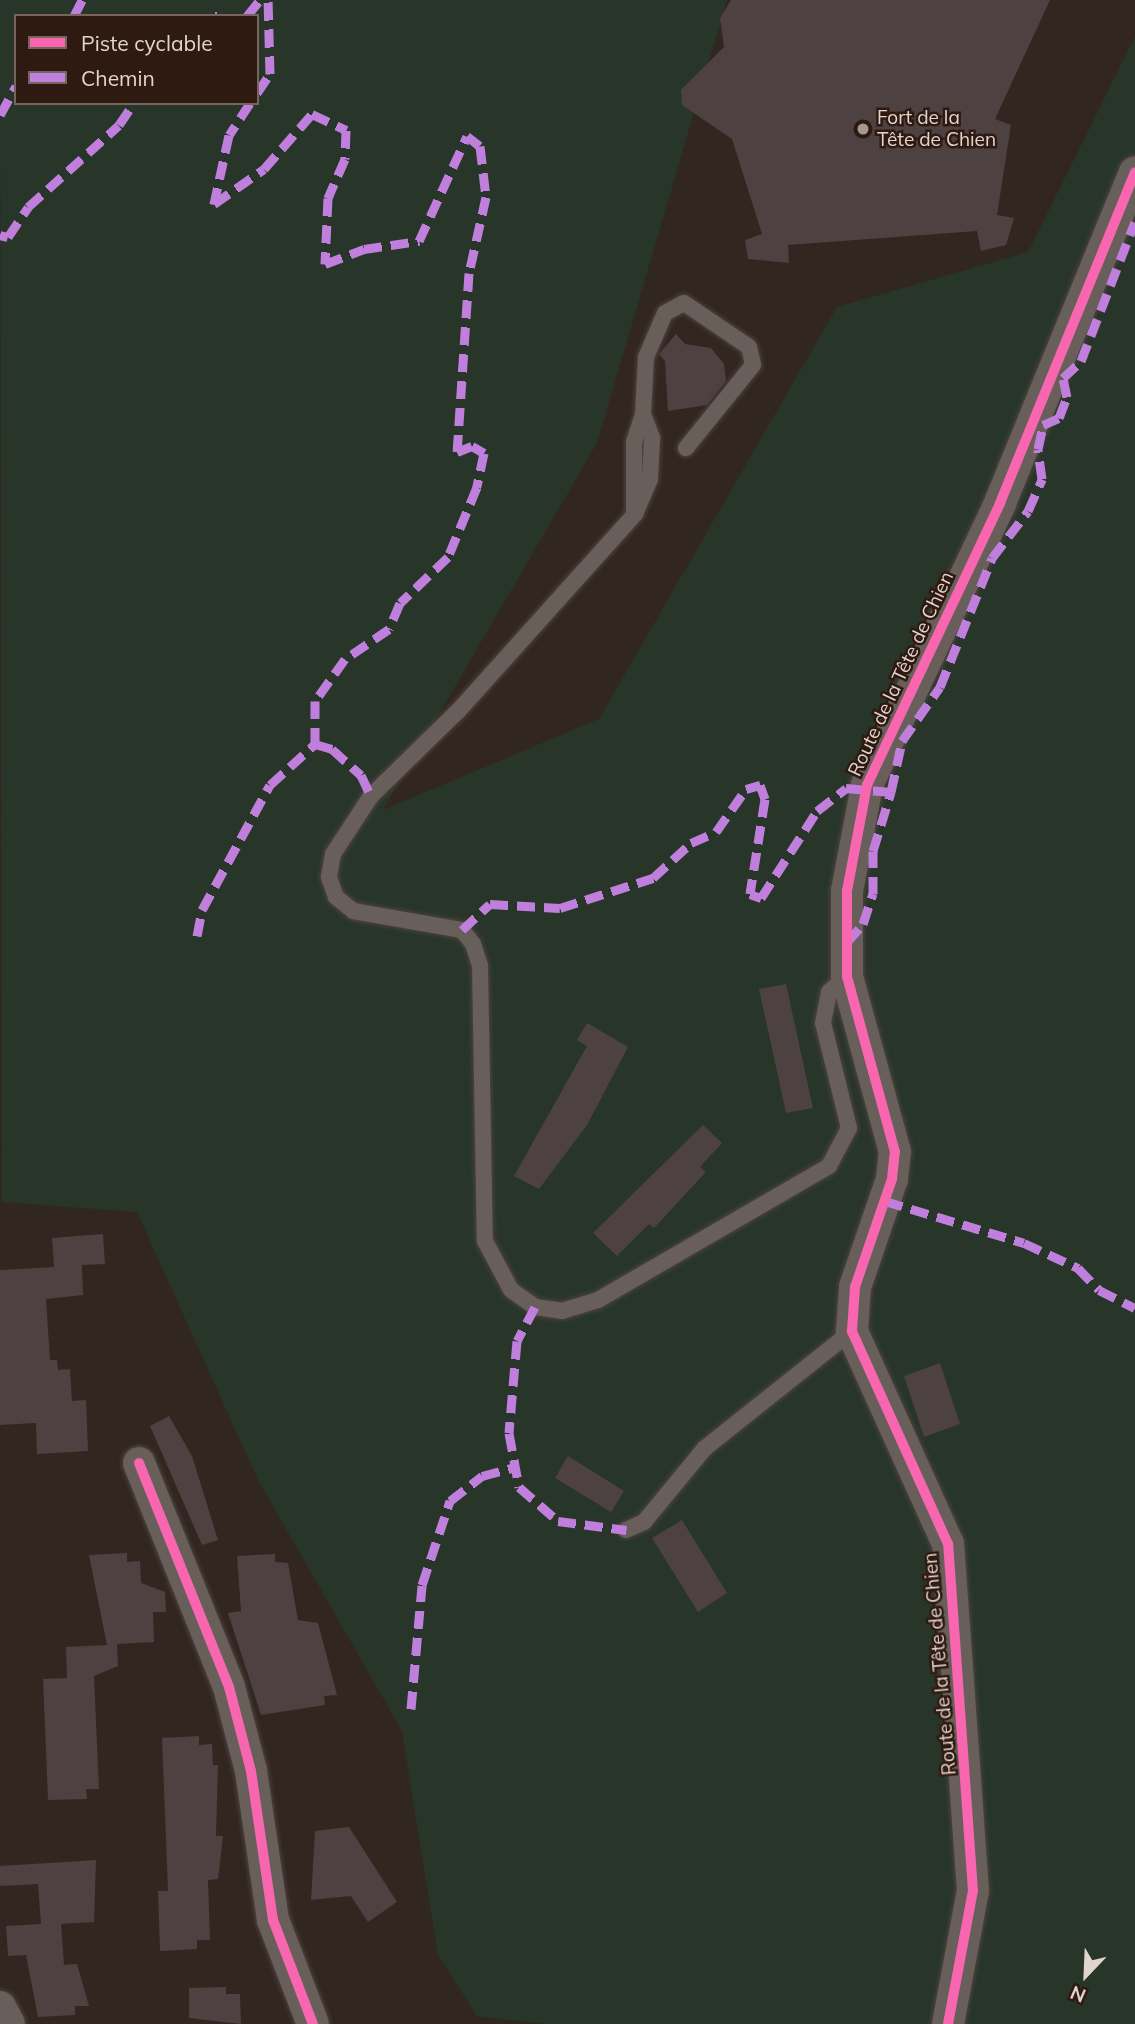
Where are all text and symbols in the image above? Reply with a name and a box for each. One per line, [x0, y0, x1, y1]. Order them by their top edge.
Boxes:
legend [14, 14, 259, 105]
text: Piste cyclable [81, 30, 213, 56]
text: Chemin [81, 65, 155, 91]
place label: Fort de la Tête de Chien [877, 107, 996, 151]
marker: Fort de la Tête de Chien [855, 121, 871, 137]
street label: Route de la Tête de Chien [844, 568, 958, 780]
street label: Route de la Tête de Chien [919, 1552, 961, 1776]
north arrow [1051, 1940, 1121, 2010]
text: N [1067, 1980, 1089, 2008]

